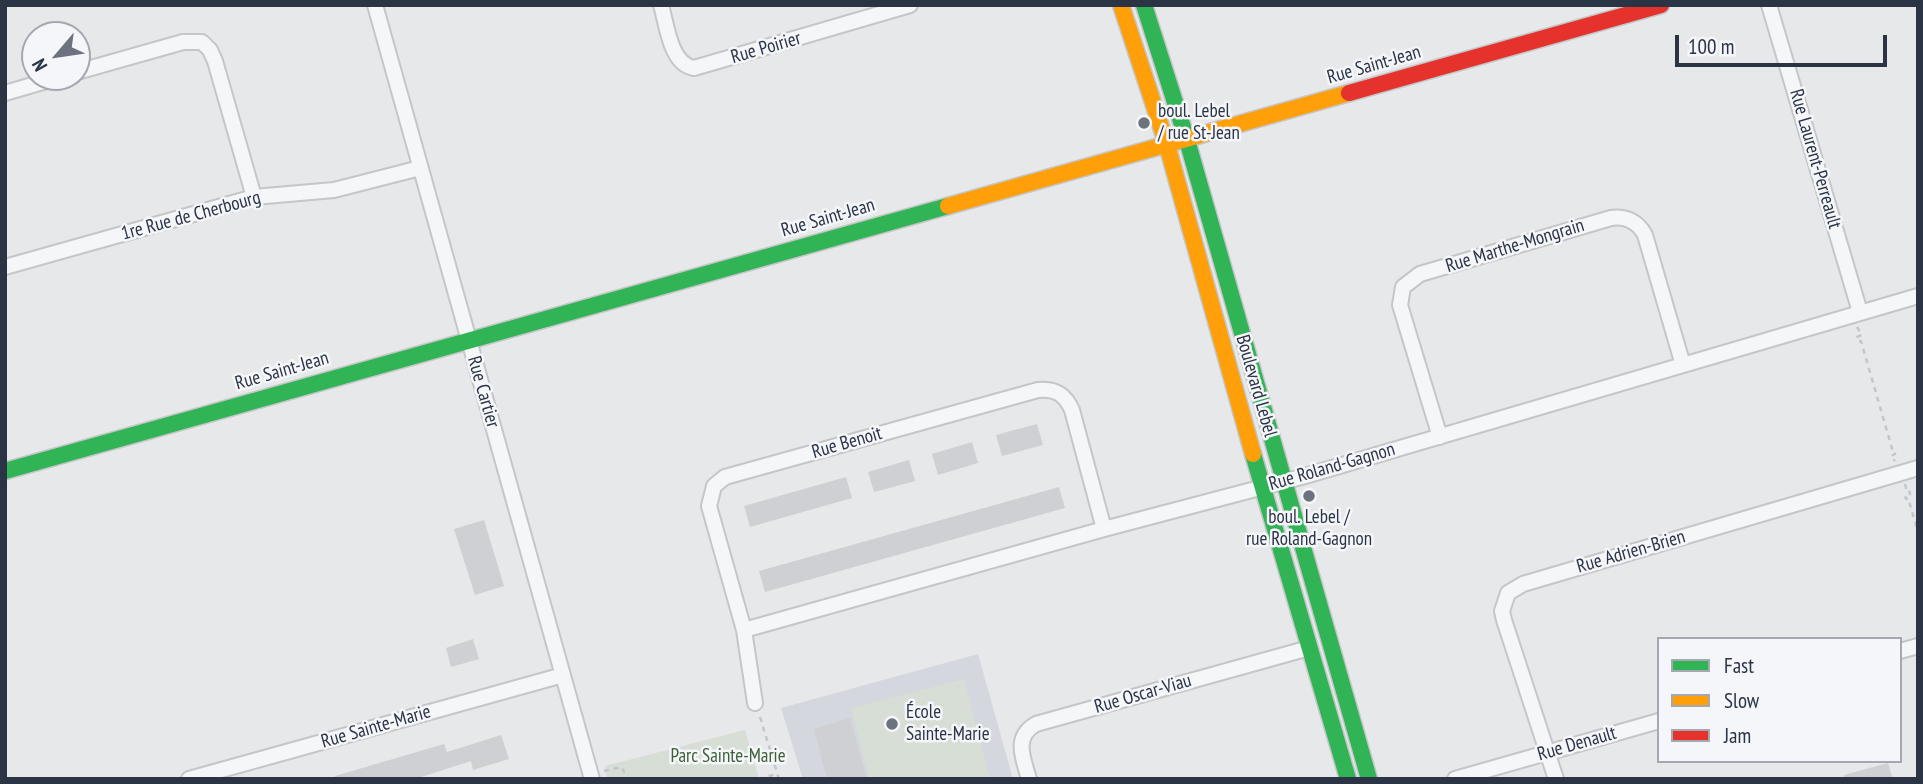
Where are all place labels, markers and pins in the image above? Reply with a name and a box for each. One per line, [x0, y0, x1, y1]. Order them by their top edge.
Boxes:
place label: boul. Lebel / rue St-Jean [1158, 101, 1240, 145]
marker: boul. Lebel / rue St-Jean [1136, 115, 1152, 131]
marker: boul. Lebel / rue Roland-Gagnon [1301, 488, 1317, 504]
place label: boul. Lebel / rue Roland-Gagnon [1246, 507, 1372, 551]
place label: École Sainte-Marie [906, 702, 990, 746]
marker: École Sainte-Marie [884, 716, 900, 732]

